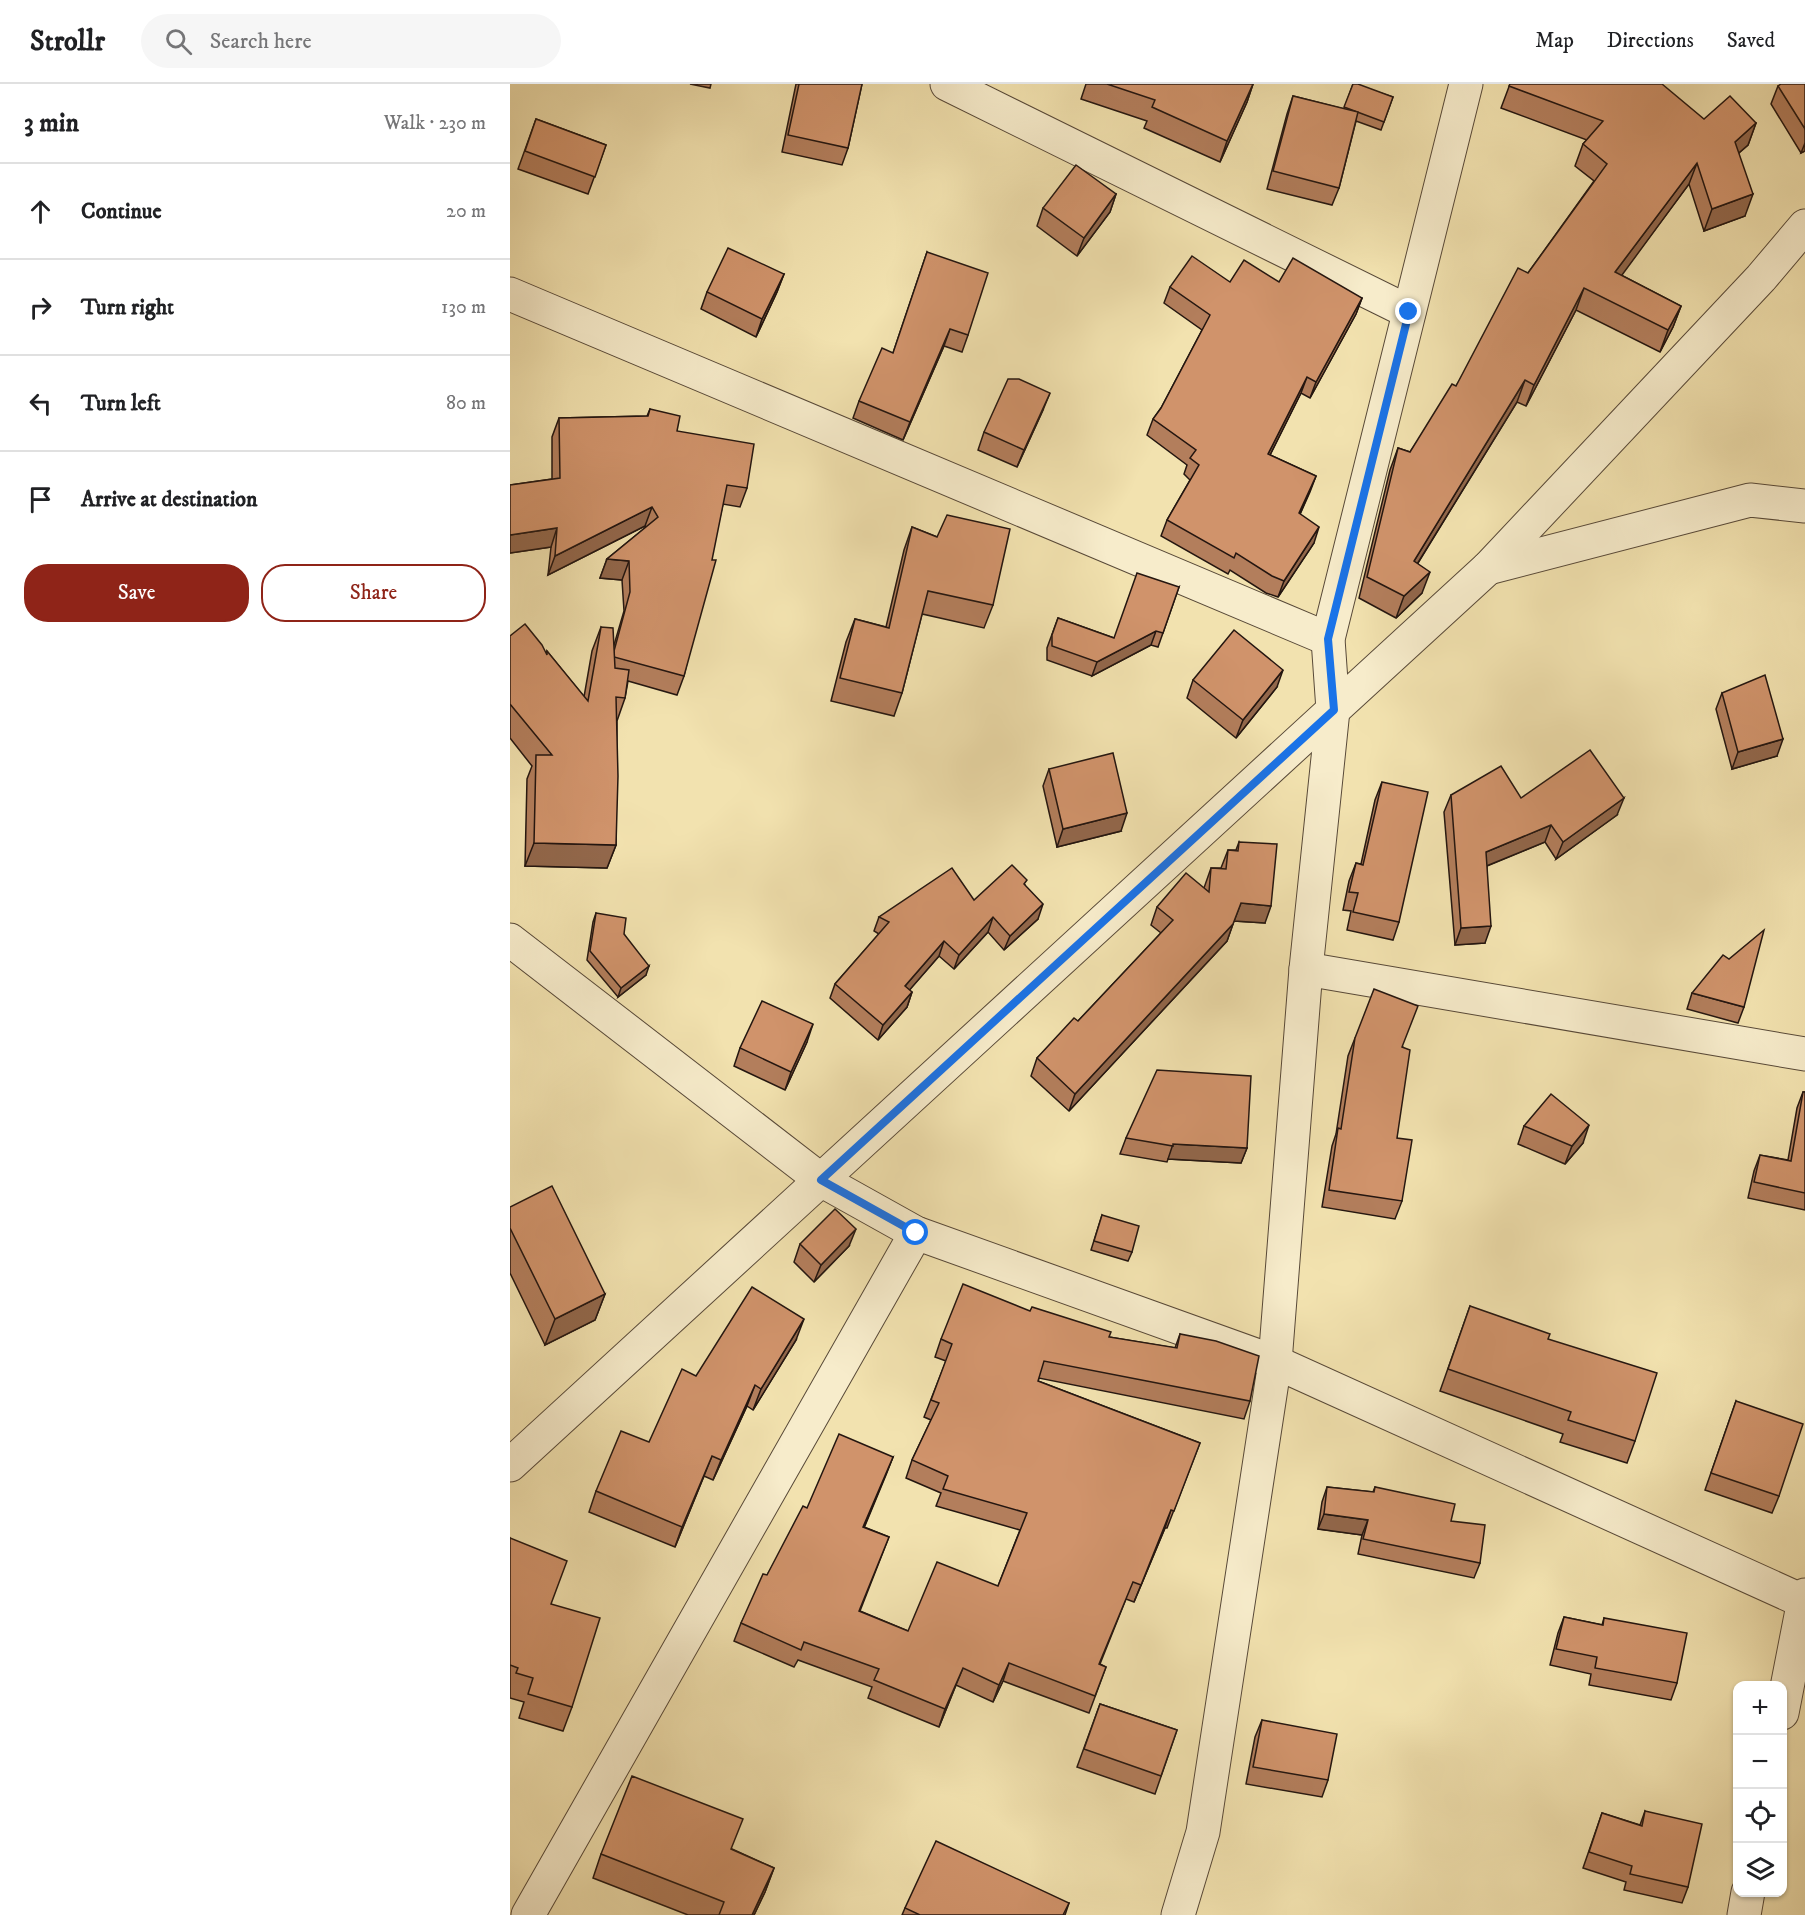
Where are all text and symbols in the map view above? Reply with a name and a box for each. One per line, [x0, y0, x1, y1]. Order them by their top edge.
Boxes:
search box [141, 14, 561, 68]
text: Strollr [30, 24, 105, 59]
icon: search [162, 25, 195, 58]
text: Search here [210, 28, 312, 55]
text: Map [1535, 28, 1574, 54]
text: Directions [1607, 28, 1694, 54]
text: Saved [1727, 28, 1775, 54]
text: 3 min [24, 107, 79, 140]
text: Walk · 230 m [384, 111, 486, 136]
icon: ahead [24, 195, 57, 228]
text: Continue [81, 198, 162, 225]
text: 20 m [446, 199, 486, 224]
icon: right [24, 291, 57, 324]
text: Turn right [81, 294, 174, 321]
text: 130 m [441, 295, 486, 320]
route end [1395, 298, 1421, 324]
icon: left [24, 387, 57, 420]
text: Turn left [81, 390, 161, 417]
text: 80 m [446, 391, 486, 416]
icon: arrive [24, 483, 57, 516]
text: Arrive at destination [81, 486, 258, 513]
button: Save [24, 564, 249, 622]
button: Share [261, 564, 486, 622]
route start [902, 1219, 928, 1245]
map controls [1733, 1681, 1787, 1897]
button: + [1733, 1681, 1787, 1735]
button: − [1733, 1735, 1787, 1789]
button: locate [1733, 1789, 1787, 1843]
button: layers [1733, 1843, 1787, 1897]

